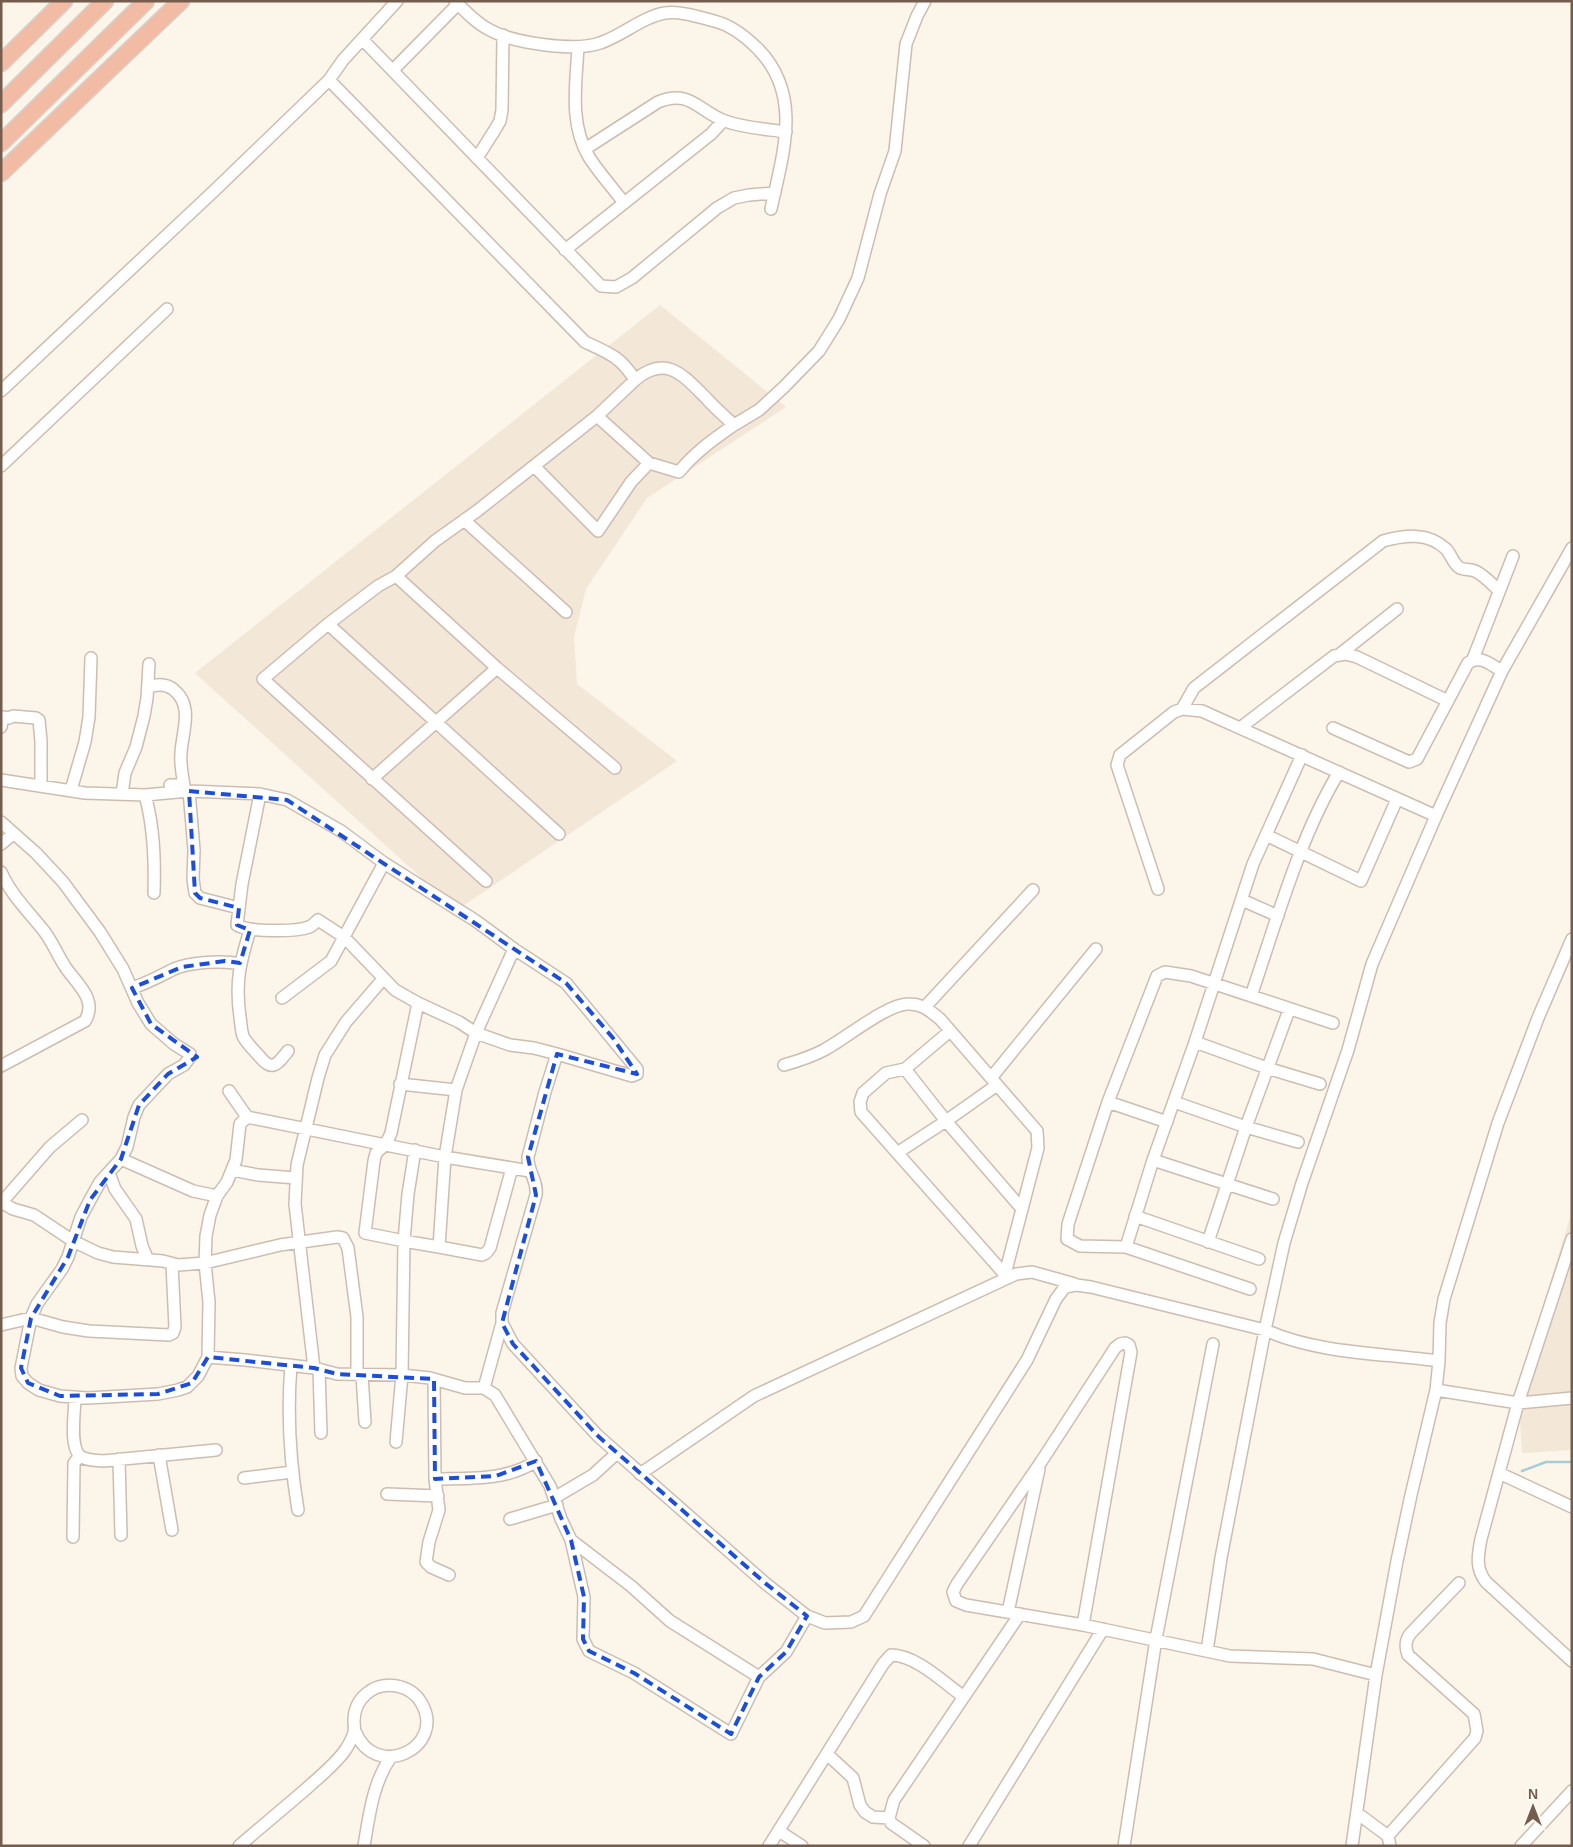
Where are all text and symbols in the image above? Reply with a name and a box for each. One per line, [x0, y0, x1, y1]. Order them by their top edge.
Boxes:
north arrow [1508, 1782, 1558, 1832]
text: N [1528, 1786, 1538, 1802]

